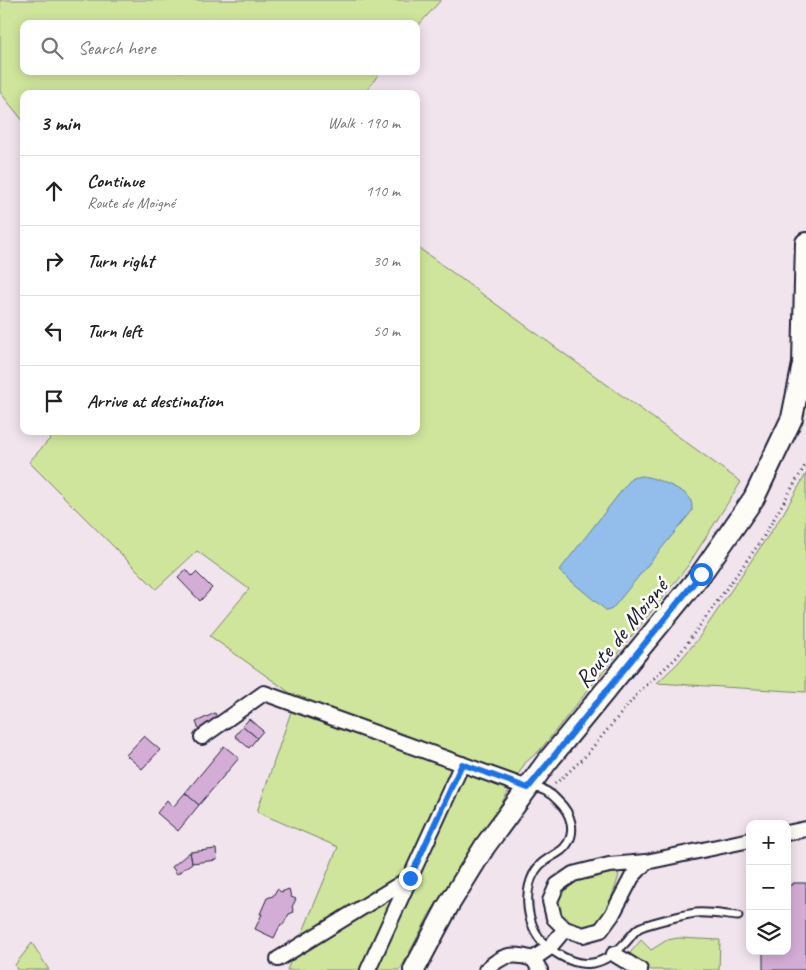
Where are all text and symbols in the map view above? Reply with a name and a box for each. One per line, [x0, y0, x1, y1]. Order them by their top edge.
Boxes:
search box [20, 20, 420, 75]
icon: search [38, 34, 66, 62]
text: Search here [78, 36, 155, 60]
text: 3 min [40, 110, 80, 136]
text: Walk · 190 m [328, 113, 400, 133]
text: Continue [87, 169, 144, 193]
icon: ahead [40, 177, 68, 205]
text: 110 m [366, 181, 400, 201]
text: Route de Moigné [87, 193, 175, 213]
icon: right [40, 247, 68, 275]
text: Turn right [87, 249, 154, 273]
text: 30 m [373, 251, 400, 271]
icon: left [40, 317, 68, 345]
text: Turn left [87, 319, 142, 343]
text: 50 m [373, 321, 400, 341]
icon: arrive [40, 387, 68, 415]
text: Arrive at destination [87, 389, 223, 413]
route start [690, 563, 713, 586]
street label: Route de Moigné [568, 569, 677, 694]
map controls [746, 820, 791, 955]
button: + [746, 820, 791, 865]
button: − [746, 865, 791, 910]
route end [399, 867, 422, 890]
button: layers [746, 910, 791, 955]

